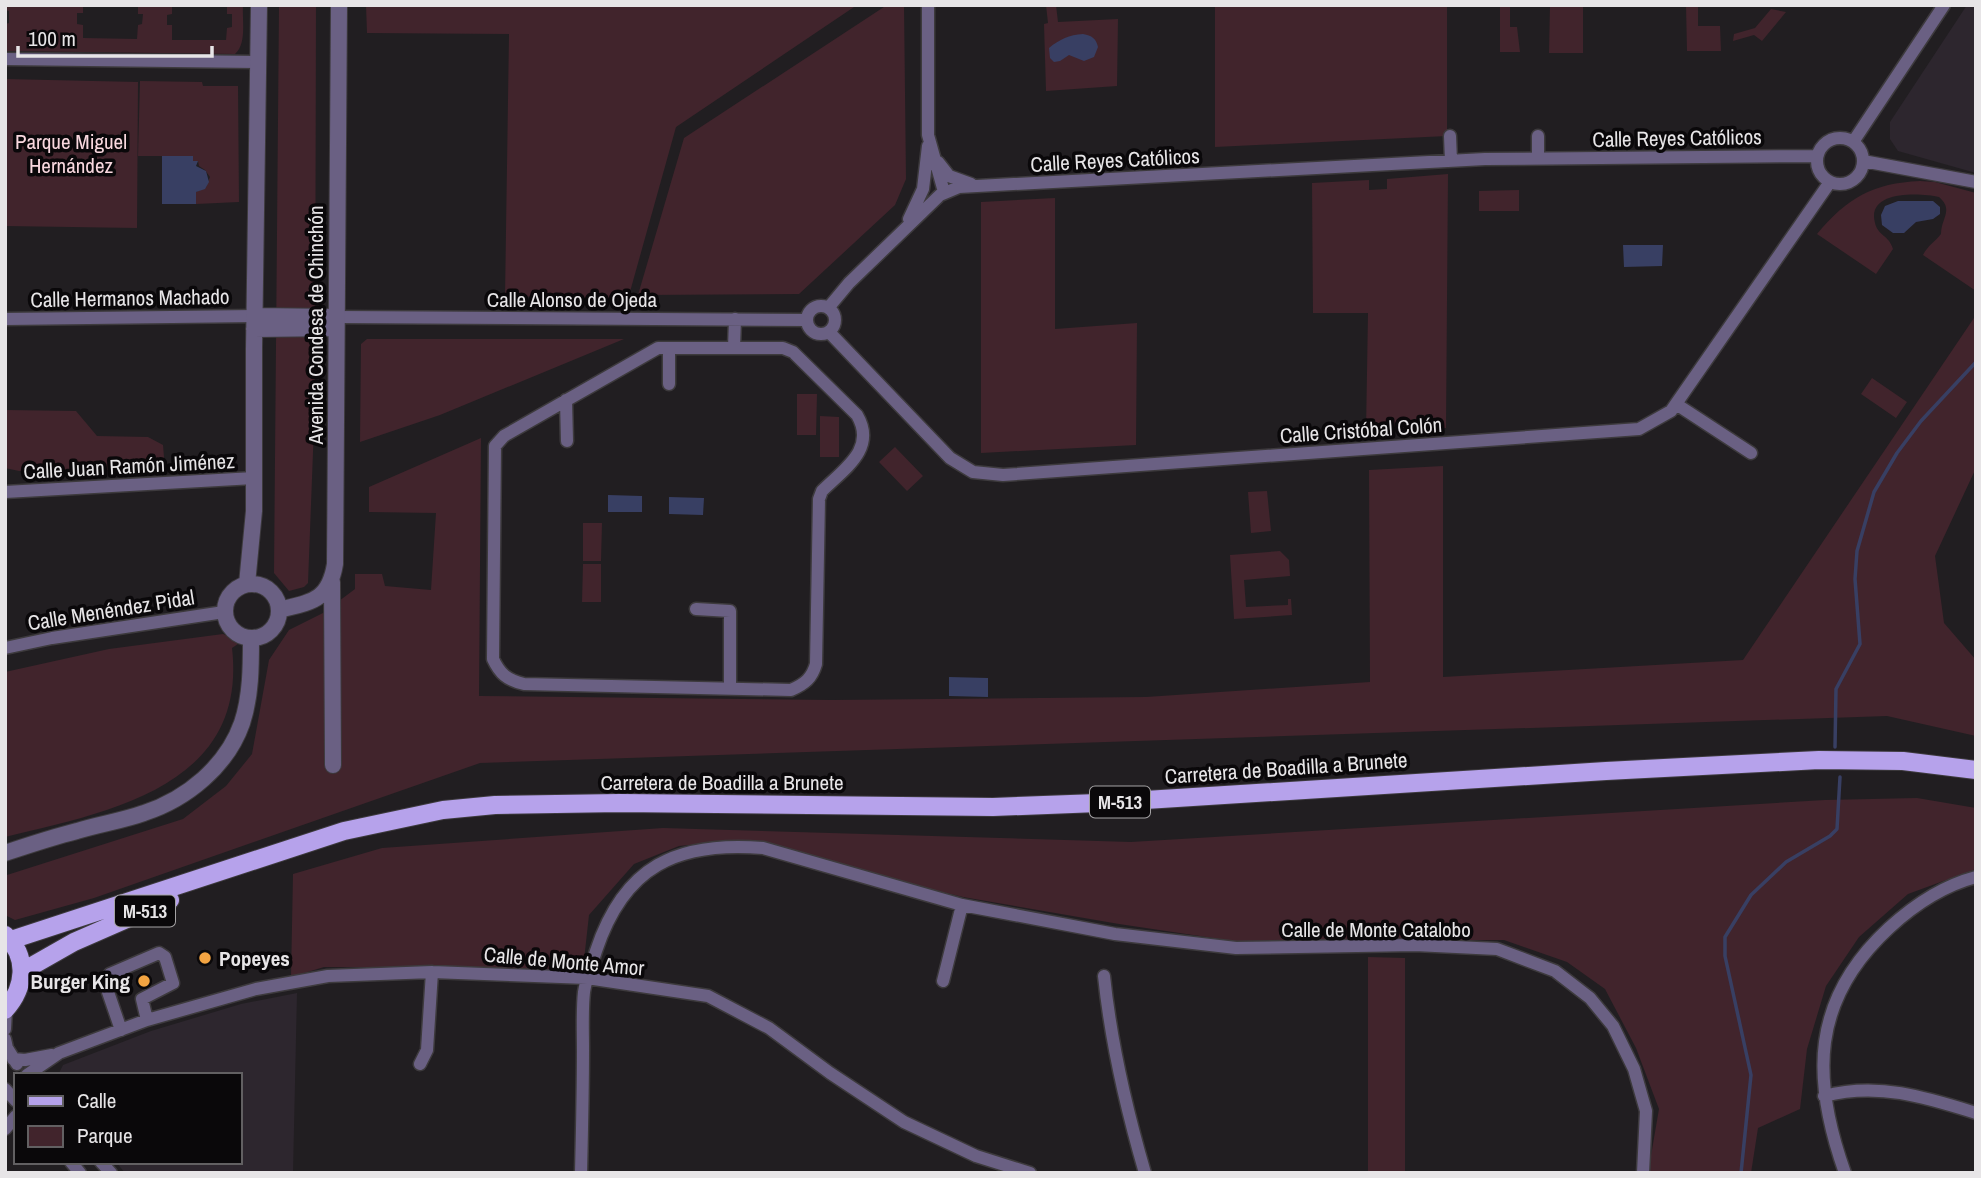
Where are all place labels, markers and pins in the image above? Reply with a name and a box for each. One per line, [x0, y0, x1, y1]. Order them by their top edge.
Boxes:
place label: Popeyes [219, 944, 290, 973]
marker: Popeyes [197, 950, 213, 966]
place label: Burger King [31, 967, 130, 996]
marker: Burger King [136, 973, 152, 989]

